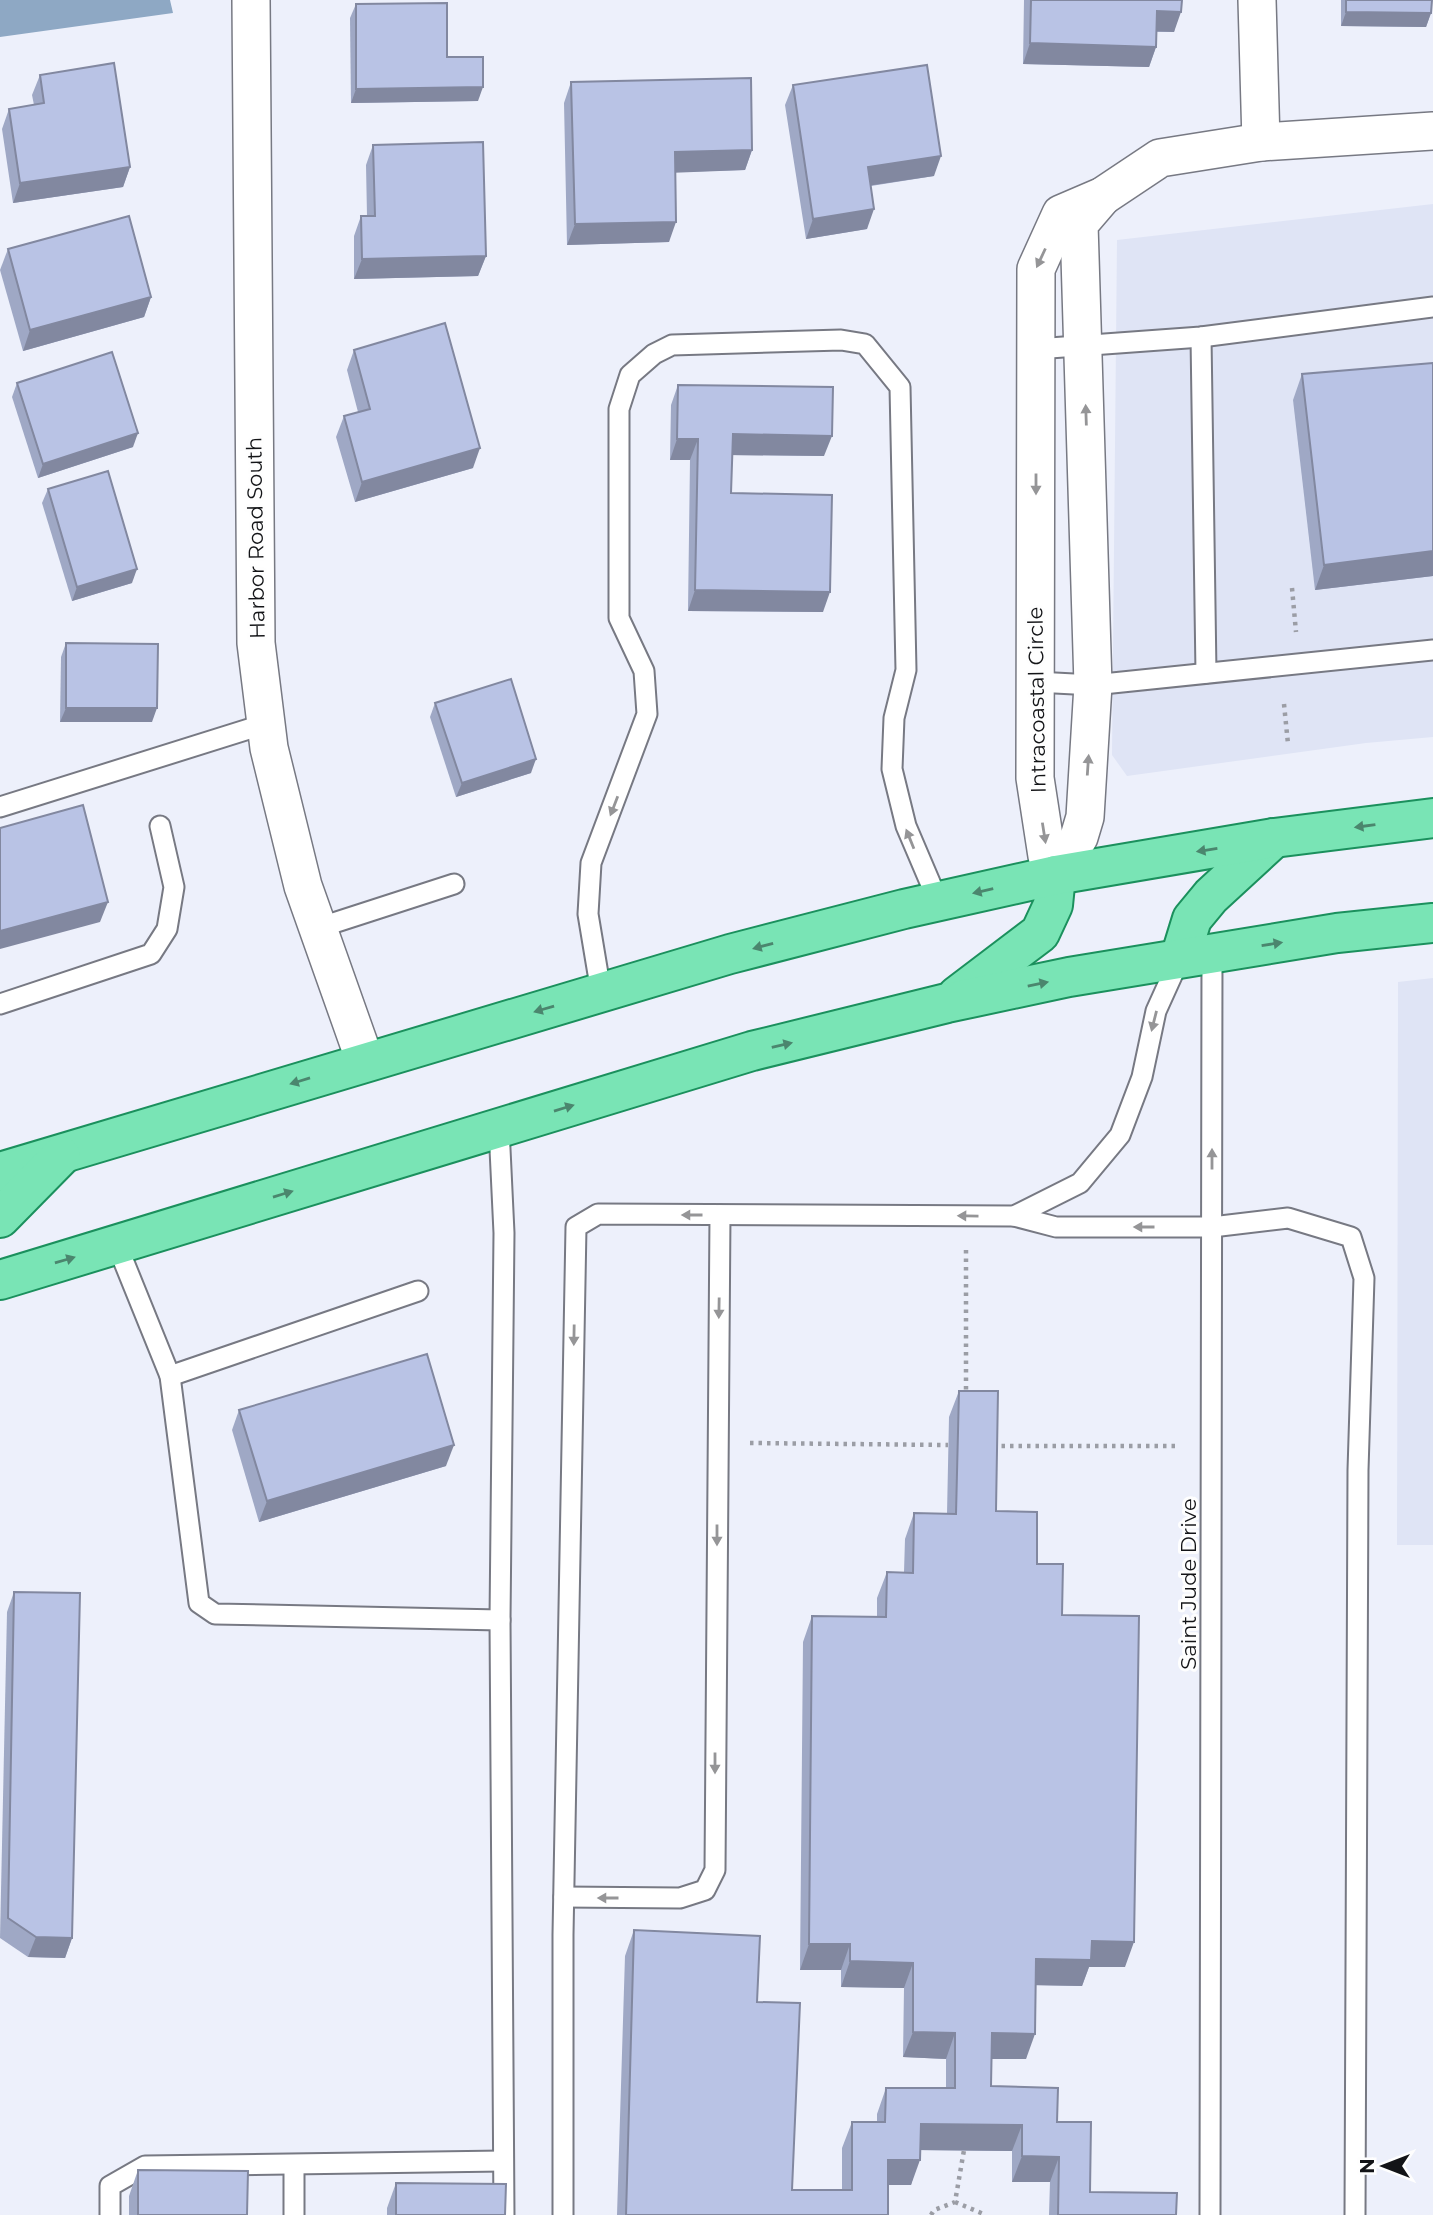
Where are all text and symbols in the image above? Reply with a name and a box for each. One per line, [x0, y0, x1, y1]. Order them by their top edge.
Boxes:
one-way arrow [1035, 247, 1046, 268]
one-way arrow [1080, 404, 1092, 426]
street label: Harbor Road South [241, 437, 270, 639]
one-way arrow [1030, 473, 1042, 495]
street label: Intracoastal Circle [1022, 606, 1051, 794]
one-way arrow [1083, 754, 1094, 776]
one-way arrow [608, 795, 619, 816]
one-way arrow [1354, 821, 1376, 832]
one-way arrow [1038, 822, 1049, 844]
one-way arrow [905, 828, 916, 849]
one-way arrow [1196, 845, 1218, 856]
one-way arrow [972, 886, 994, 897]
one-way arrow [1261, 938, 1283, 949]
one-way arrow [751, 941, 773, 952]
one-way arrow [1027, 979, 1049, 990]
one-way arrow [533, 1004, 554, 1014]
one-way arrow [1148, 1010, 1159, 1032]
one-way arrow [771, 1039, 793, 1050]
one-way arrow [289, 1076, 310, 1086]
one-way arrow [554, 1103, 575, 1113]
one-way arrow [1206, 1148, 1218, 1170]
one-way arrow [273, 1189, 294, 1199]
one-way arrow [681, 1209, 703, 1221]
one-way arrow [957, 1210, 979, 1222]
one-way arrow [1132, 1221, 1154, 1233]
one-way arrow [55, 1255, 76, 1265]
one-way arrow [713, 1297, 725, 1319]
one-way arrow [568, 1324, 580, 1346]
street label: Saint Jude Drive [1176, 1498, 1201, 1670]
one-way arrow [711, 1524, 723, 1546]
one-way arrow [709, 1752, 721, 1774]
one-way arrow [597, 1892, 619, 1904]
north arrow [1349, 2131, 1419, 2201]
text: N [1356, 2158, 1379, 2174]

